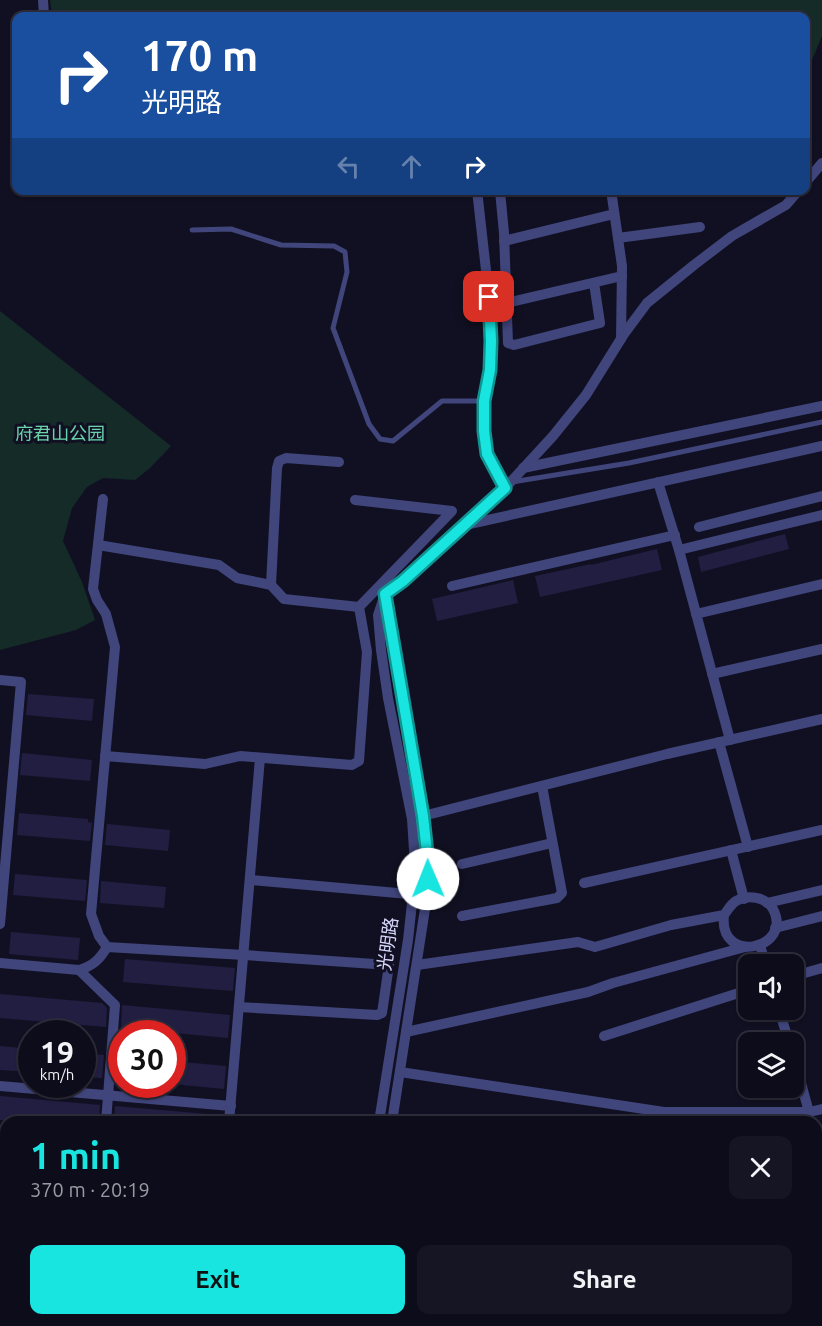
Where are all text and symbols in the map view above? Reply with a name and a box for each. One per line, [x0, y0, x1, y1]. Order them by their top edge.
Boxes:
text: 170 m [141, 32, 258, 79]
icon: right [42, 36, 120, 114]
text: 光明路 [141, 87, 222, 117]
icon: left [332, 150, 365, 183]
icon: ahead [395, 150, 428, 183]
icon: right [458, 150, 491, 183]
pin [463, 271, 514, 322]
icon: arrive [472, 280, 505, 313]
park label: 府君山公园 [15, 423, 105, 443]
position arrow [396, 847, 460, 911]
street label: 光明路 [373, 916, 401, 972]
map controls [738, 954, 804, 1098]
button: sound [738, 954, 804, 1020]
speed limit sign: 30 [108, 1020, 186, 1098]
button: layers [738, 1032, 804, 1098]
text: 19 [40, 1035, 74, 1069]
text: km/h [40, 1066, 74, 1083]
text: 1 min [30, 1135, 121, 1176]
button: close [729, 1136, 792, 1199]
text: 370 m · 20:19 [30, 1178, 150, 1201]
button: Exit [30, 1245, 405, 1314]
button: Share [417, 1245, 792, 1314]

